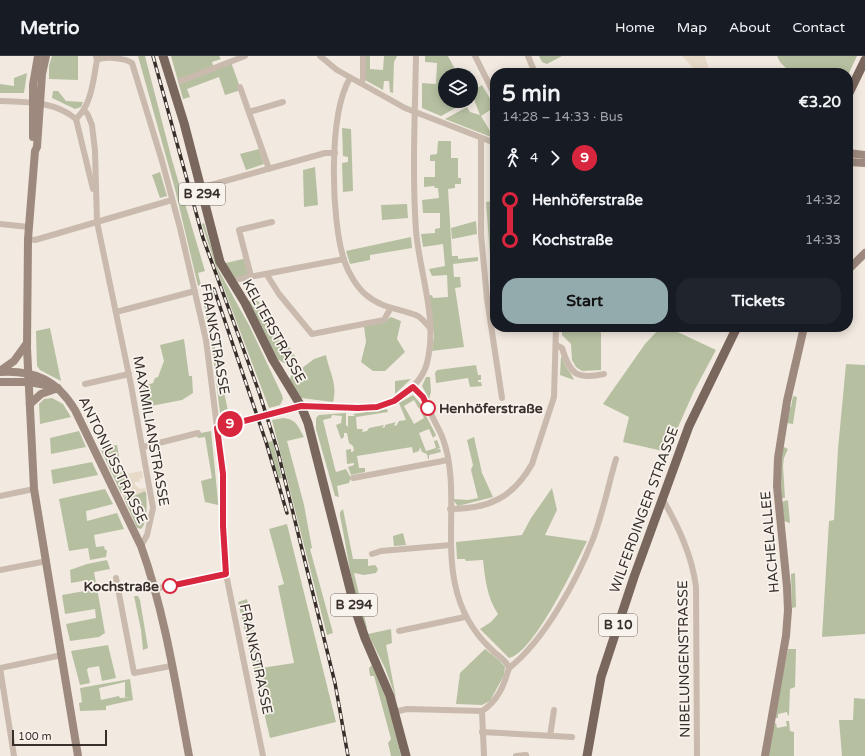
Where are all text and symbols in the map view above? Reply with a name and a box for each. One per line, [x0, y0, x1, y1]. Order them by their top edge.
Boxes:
text: Metrio [20, 17, 80, 39]
text: Home [615, 19, 655, 36]
text: Map [677, 19, 707, 36]
text: About [729, 19, 771, 36]
text: Contact [793, 19, 845, 36]
map controls [438, 68, 478, 108]
button: layers [438, 68, 478, 108]
text: 5 min [502, 81, 561, 107]
text: €3.20 [799, 93, 841, 111]
text: 14:28 – 14:33 · Bus [502, 109, 623, 125]
icon: walk [502, 147, 524, 169]
icon: forward [544, 147, 566, 169]
text: 9 [580, 149, 589, 166]
text: 4 [530, 150, 538, 166]
road number: B 294 [179, 183, 225, 205]
text: Henhöferstraße [532, 191, 643, 209]
text: 14:32 [805, 192, 841, 208]
text: Kochstraße [532, 231, 613, 249]
text: 14:33 [805, 232, 841, 248]
street label: KELTERSTRASSE [238, 276, 310, 386]
button: Start [502, 278, 668, 324]
button: Tickets [676, 278, 841, 324]
street label: FRANKSTRASSE [197, 282, 233, 396]
street label: MAXIMILIANSTRASSE [129, 355, 173, 507]
street label: ANTONIUSSTRASSE [75, 394, 151, 526]
marker: Henhöferstraße [420, 400, 436, 416]
place label: Henhöferstraße [439, 400, 543, 417]
line badge: 9 [217, 411, 243, 437]
text: 9 [226, 415, 234, 432]
street label: WILFERDINGER STRASSE [606, 424, 682, 595]
street label: HACHELALLEE [757, 490, 783, 594]
place label: Kochstraße [83, 578, 159, 595]
marker: Kochstraße [162, 578, 178, 594]
street label: NIBELUNGENSTRASSE [674, 580, 694, 738]
road number: B 294 [331, 594, 377, 616]
street label: FRANKSTRASSE [236, 602, 276, 716]
road number: B 10 [599, 614, 637, 636]
scale bar [12, 728, 107, 747]
text: 100 m [18, 730, 52, 743]

